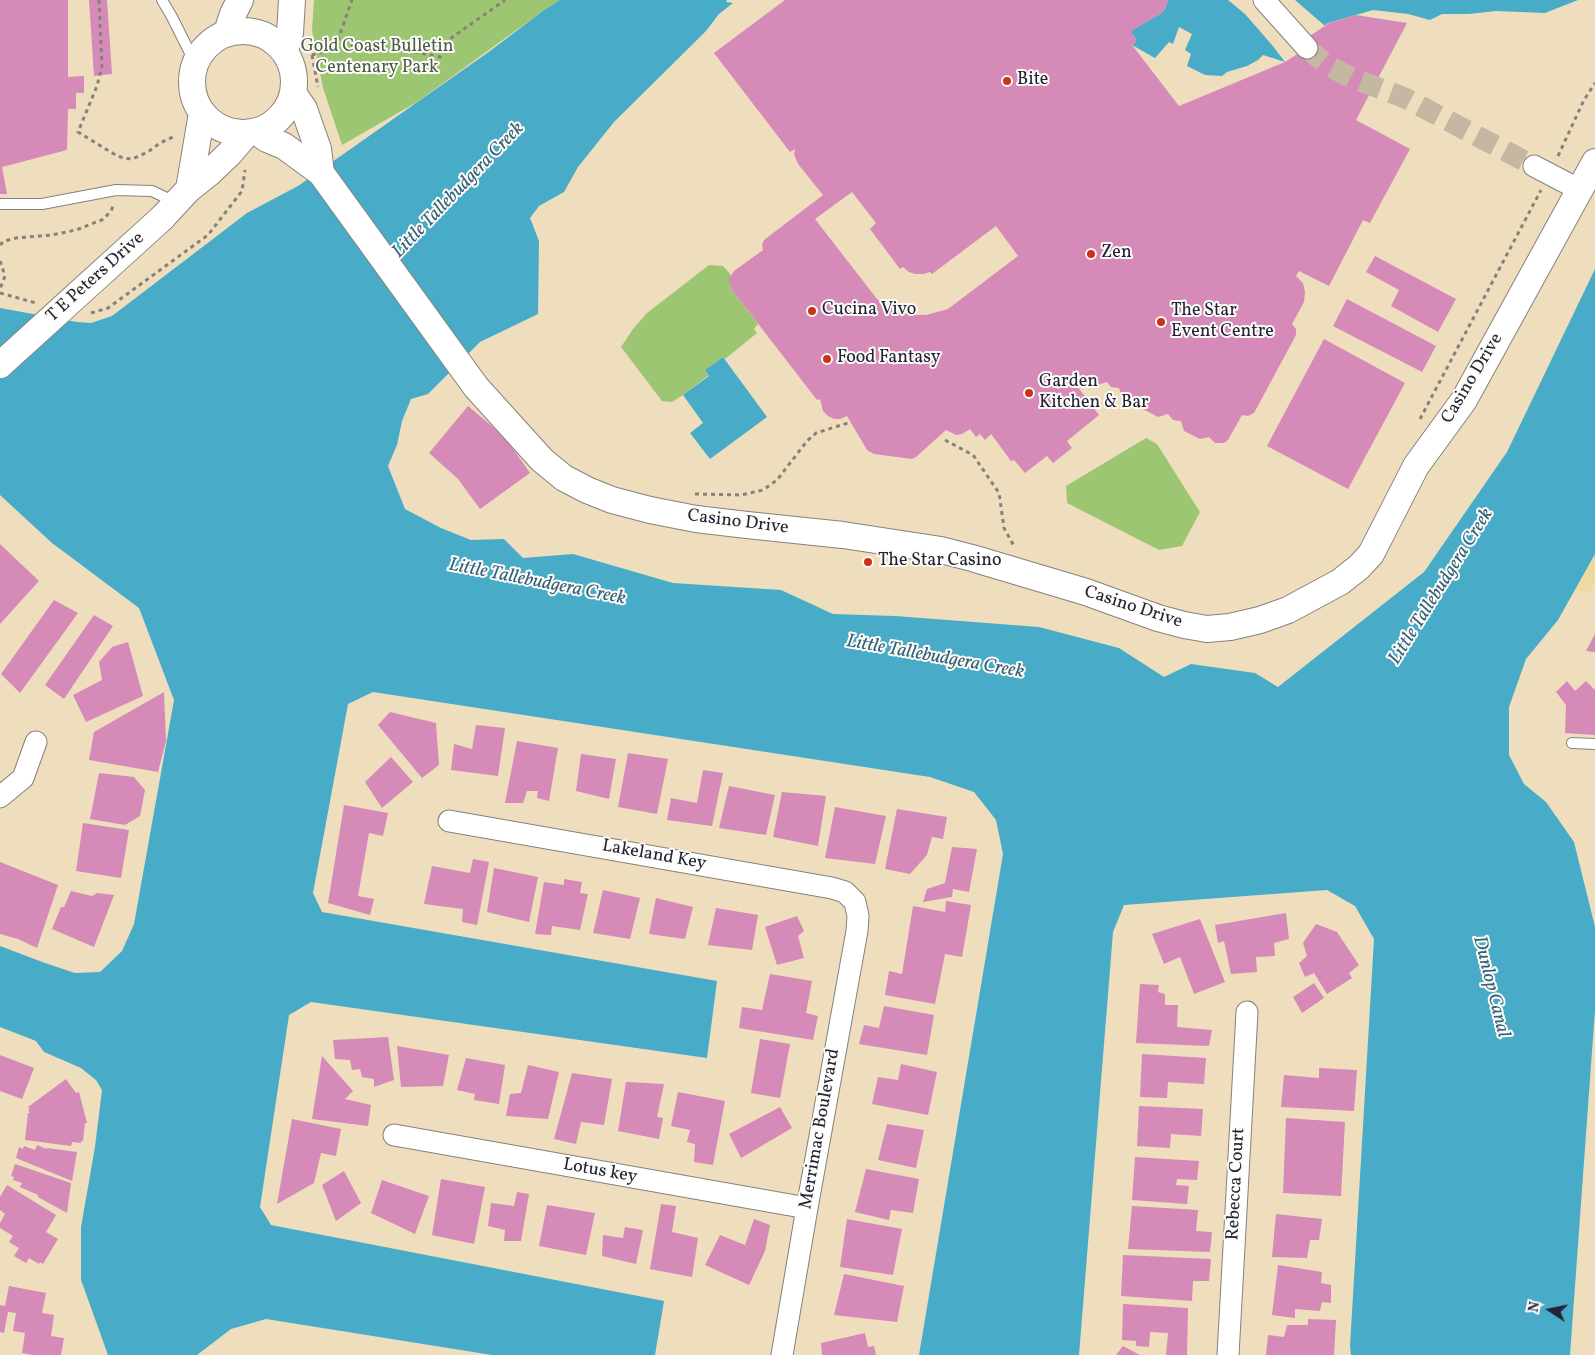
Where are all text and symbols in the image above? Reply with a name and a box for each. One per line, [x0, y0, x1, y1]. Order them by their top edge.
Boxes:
park label: Gold Coast Bulletin Centenary Park [301, 37, 453, 80]
place label: Bite [1017, 70, 1048, 92]
marker: Bite [1001, 75, 1013, 87]
water label: Little Tallebudgera Creek [388, 118, 530, 264]
street label: T E Peters Drive [42, 228, 150, 328]
place label: Zen [1101, 243, 1132, 265]
marker: Zen [1085, 248, 1097, 260]
place label: Cucina Vivo [822, 300, 916, 322]
place label: The Star Event Centre [1171, 301, 1274, 344]
marker: Cucina Vivo [806, 305, 818, 317]
marker: The Star Event Centre [1155, 316, 1167, 328]
street label: Casino Drive [1438, 330, 1508, 428]
place label: Food Fantasy [837, 348, 940, 370]
marker: Food Fantasy [821, 353, 833, 365]
place label: Garden Kitchen & Bar [1039, 372, 1149, 414]
marker: Garden Kitchen & Bar [1023, 387, 1035, 399]
water label: Little Tallebudgera Creek [1385, 505, 1499, 669]
street label: Casino Drive [686, 506, 790, 540]
place label: The Star Casino [878, 551, 1002, 573]
water label: Little Tallebudgera Creek [446, 555, 628, 611]
marker: The Star Casino [862, 556, 874, 568]
street label: Casino Drive [1081, 582, 1185, 634]
water label: Little Tallebudgera Creek [844, 631, 1026, 685]
street label: Lakeland Key [600, 836, 708, 876]
water label: Dunlop Canal [1466, 934, 1514, 1040]
street label: Merrimac Boulevard [796, 1047, 846, 1211]
street label: Rebecca Court [1223, 1127, 1251, 1241]
street label: Lotus key [561, 1155, 639, 1189]
north arrow [1525, 1285, 1575, 1335]
text: N [1524, 1300, 1545, 1314]

